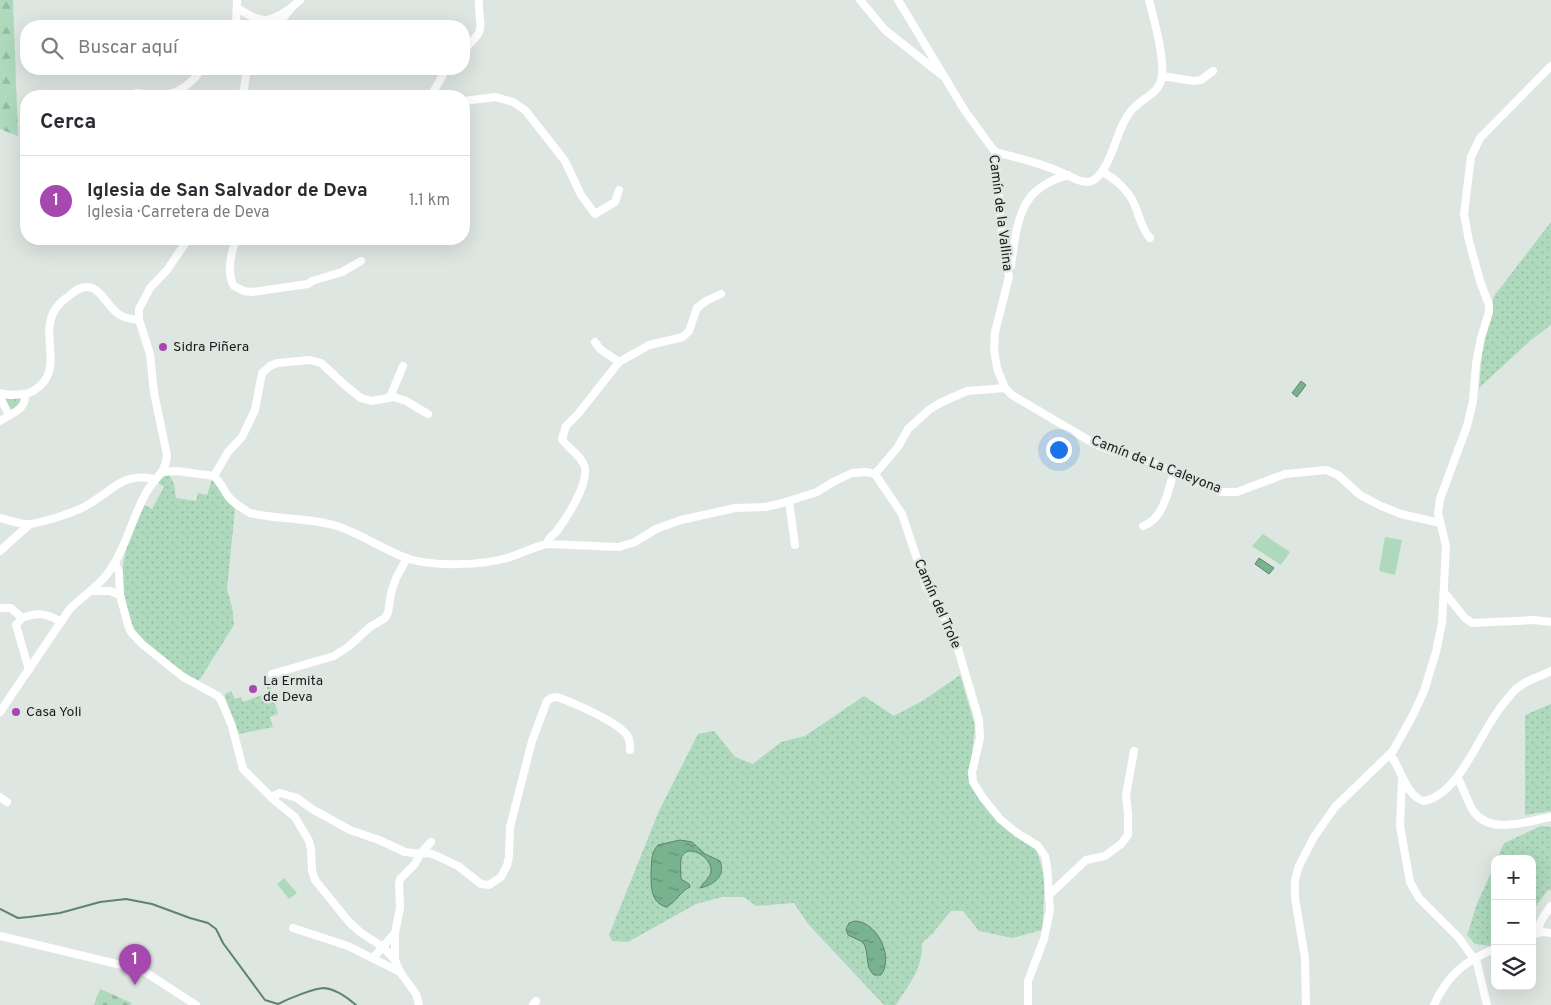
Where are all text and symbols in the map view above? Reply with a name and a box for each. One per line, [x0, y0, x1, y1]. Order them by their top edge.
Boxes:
search box [20, 20, 470, 75]
icon: search [38, 34, 66, 62]
text: Buscar aquí [78, 36, 178, 60]
text: Cerca [40, 109, 96, 136]
street label: Camín de la Vallina [984, 154, 1016, 272]
text: Iglesia de San Salvador de Deva [87, 179, 368, 203]
text: 1 [53, 191, 59, 211]
text: 1.1 km [409, 191, 450, 211]
text: Iglesia · Carretera de Deva [87, 203, 270, 223]
place label: Sidra Piñera [173, 339, 249, 356]
marker: Sidra Piñera [157, 341, 169, 353]
street label: Camín de La Caleyona [1088, 432, 1224, 498]
your location [1046, 437, 1072, 463]
street label: Camín del Trole [910, 557, 964, 651]
place label: La Ermita de Deva [263, 673, 323, 706]
marker: La Ermita de Deva [247, 683, 259, 695]
place label: Casa Yoli [26, 704, 82, 721]
marker: Casa Yoli [10, 706, 22, 718]
map controls [1491, 855, 1536, 990]
button: + [1491, 855, 1536, 900]
button: − [1491, 900, 1536, 945]
pin: 1 [119, 944, 151, 985]
button: layers [1491, 945, 1536, 990]

